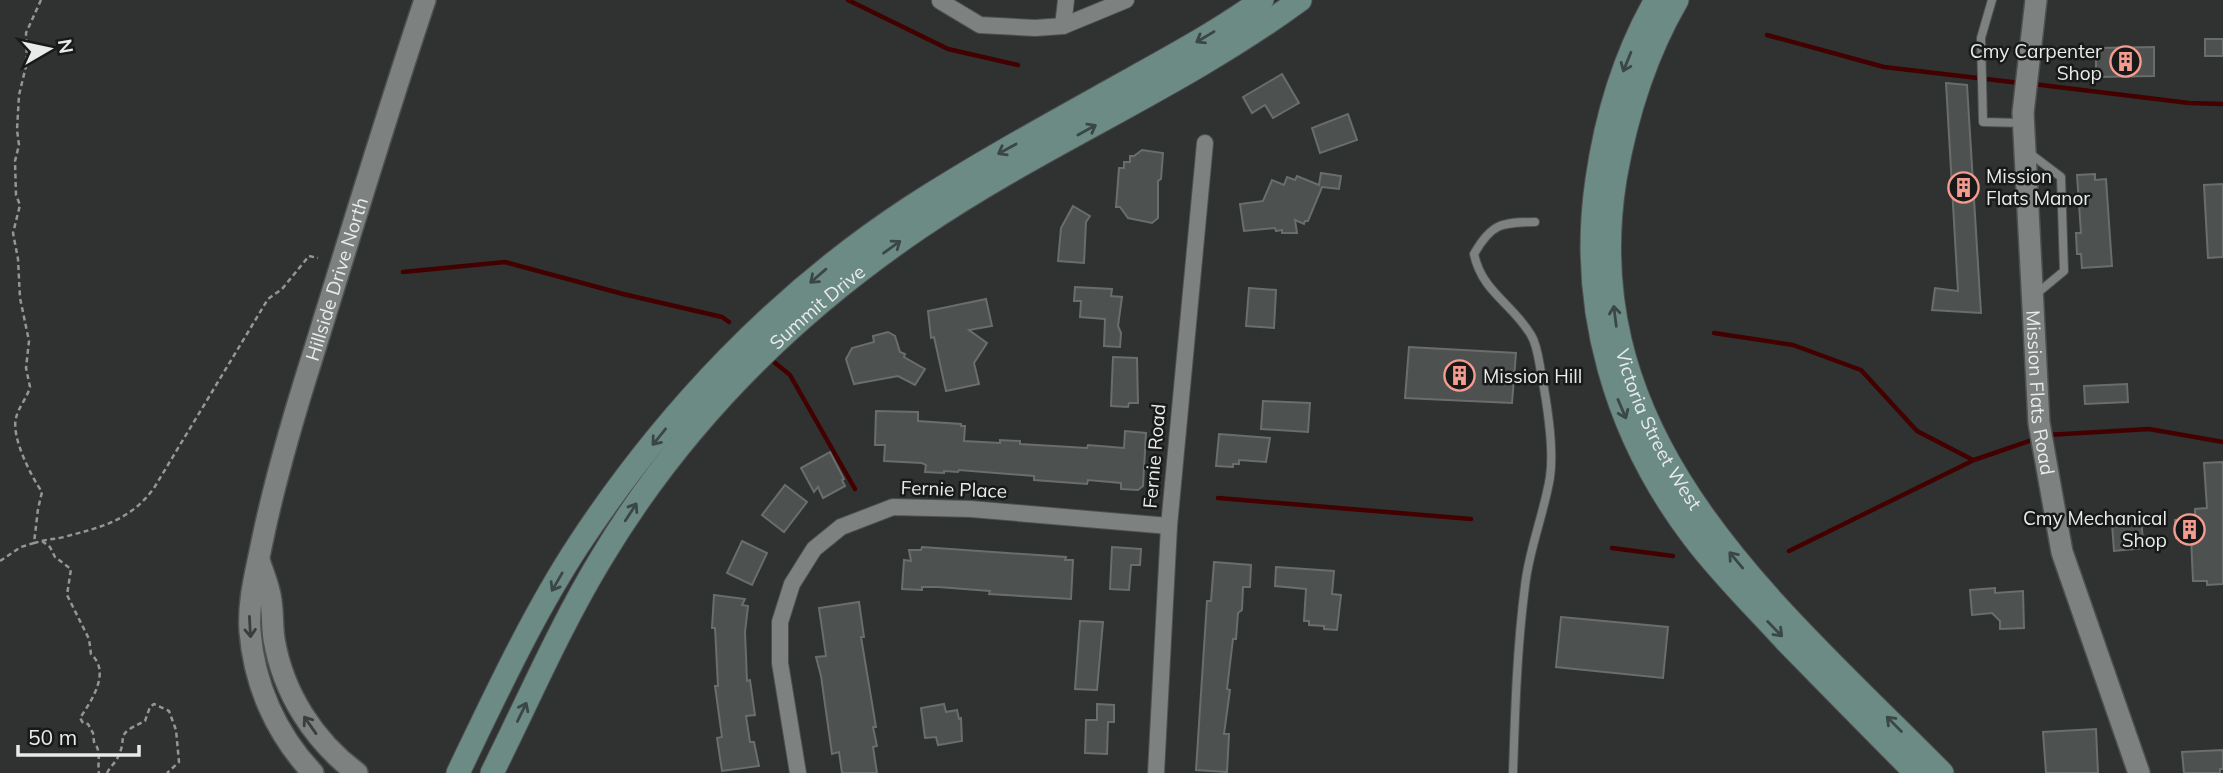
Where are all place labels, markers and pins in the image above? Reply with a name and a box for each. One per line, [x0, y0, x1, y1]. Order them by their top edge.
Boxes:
place label: Cmy Carpenter Shop [1970, 39, 2102, 85]
building icon: Cmy Carpenter Shop [2108, 45, 2142, 79]
place label: Mission Flats Manor [1986, 164, 2090, 210]
building icon: Mission Flats Manor [1946, 170, 1980, 204]
building icon: Mission Hill [1443, 359, 1477, 393]
place label: Mission Hill [1483, 364, 1582, 388]
place label: Cmy Mechanical Shop [2023, 506, 2167, 552]
building icon: Cmy Mechanical Shop [2173, 512, 2207, 546]

